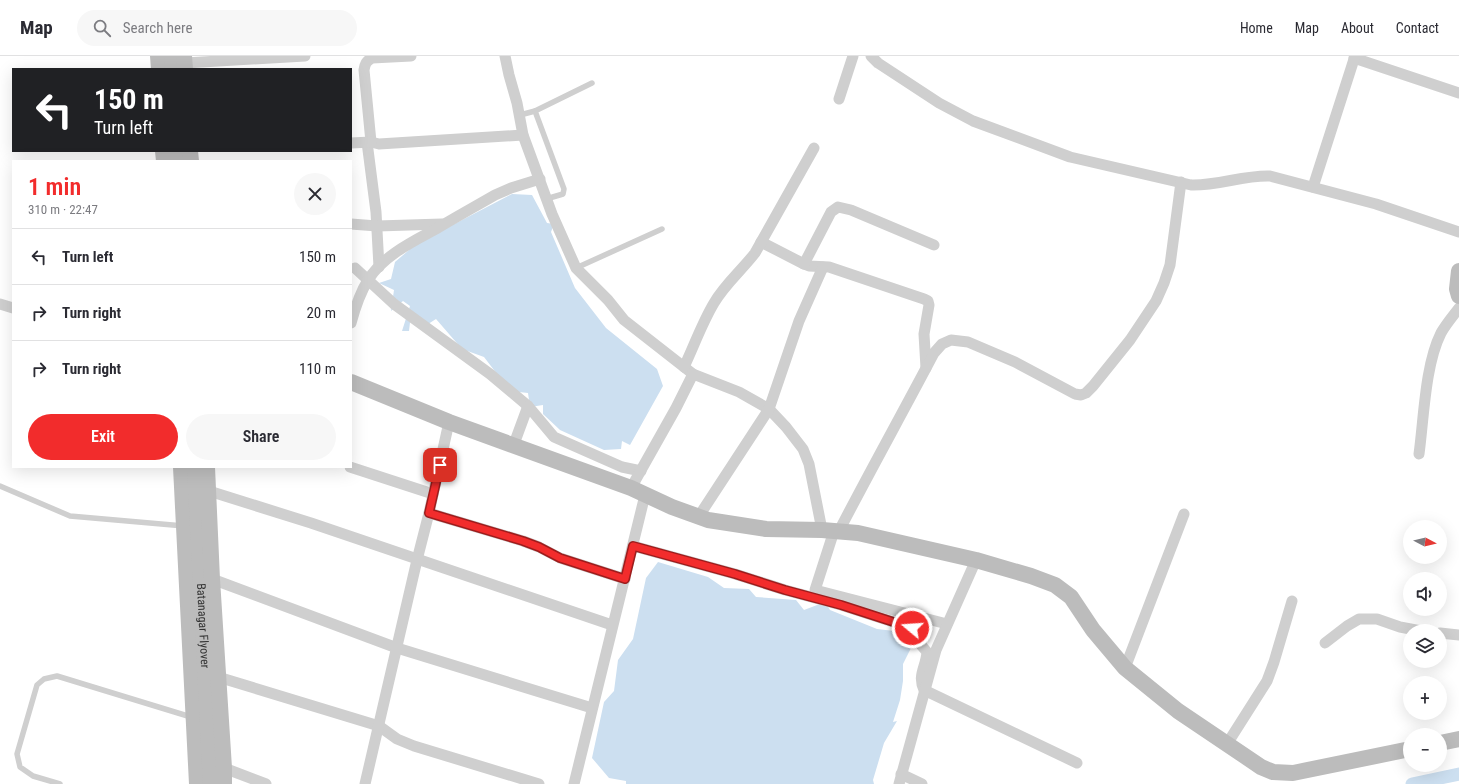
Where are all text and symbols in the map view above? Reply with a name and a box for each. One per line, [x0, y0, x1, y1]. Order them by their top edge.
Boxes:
search box [77, 10, 357, 46]
text: Map [20, 16, 53, 39]
icon: search [91, 17, 113, 39]
text: Search here [123, 19, 193, 37]
text: Home [1240, 20, 1273, 36]
text: Map [1295, 20, 1319, 36]
text: About [1341, 20, 1374, 36]
text: Contact [1396, 20, 1439, 36]
text: 150 m [94, 83, 164, 116]
icon: left [28, 84, 80, 136]
text: Turn left [94, 117, 153, 138]
text: 1 min [28, 173, 81, 201]
button: close [294, 173, 336, 215]
text: 310 m · 22:47 [28, 202, 98, 217]
icon: left [28, 246, 50, 268]
text: Turn left [62, 248, 113, 266]
text: 150 m [299, 248, 336, 266]
icon: right [28, 302, 50, 324]
text: Turn right [62, 304, 121, 322]
text: 20 m [306, 304, 336, 322]
icon: right [28, 358, 50, 380]
text: Turn right [62, 360, 121, 378]
text: 110 m [299, 360, 336, 378]
button: Exit [28, 414, 178, 460]
button: Share [186, 414, 336, 460]
pin [423, 448, 457, 482]
icon: arrive [429, 454, 451, 476]
north arrow [1403, 520, 1447, 564]
map controls [1403, 520, 1447, 772]
button: sound [1403, 572, 1447, 616]
street label: Batanagar Flyover [194, 583, 212, 669]
position arrow [891, 607, 933, 649]
button: layers [1403, 624, 1447, 668]
button: + [1403, 676, 1447, 720]
button: − [1403, 728, 1447, 772]

